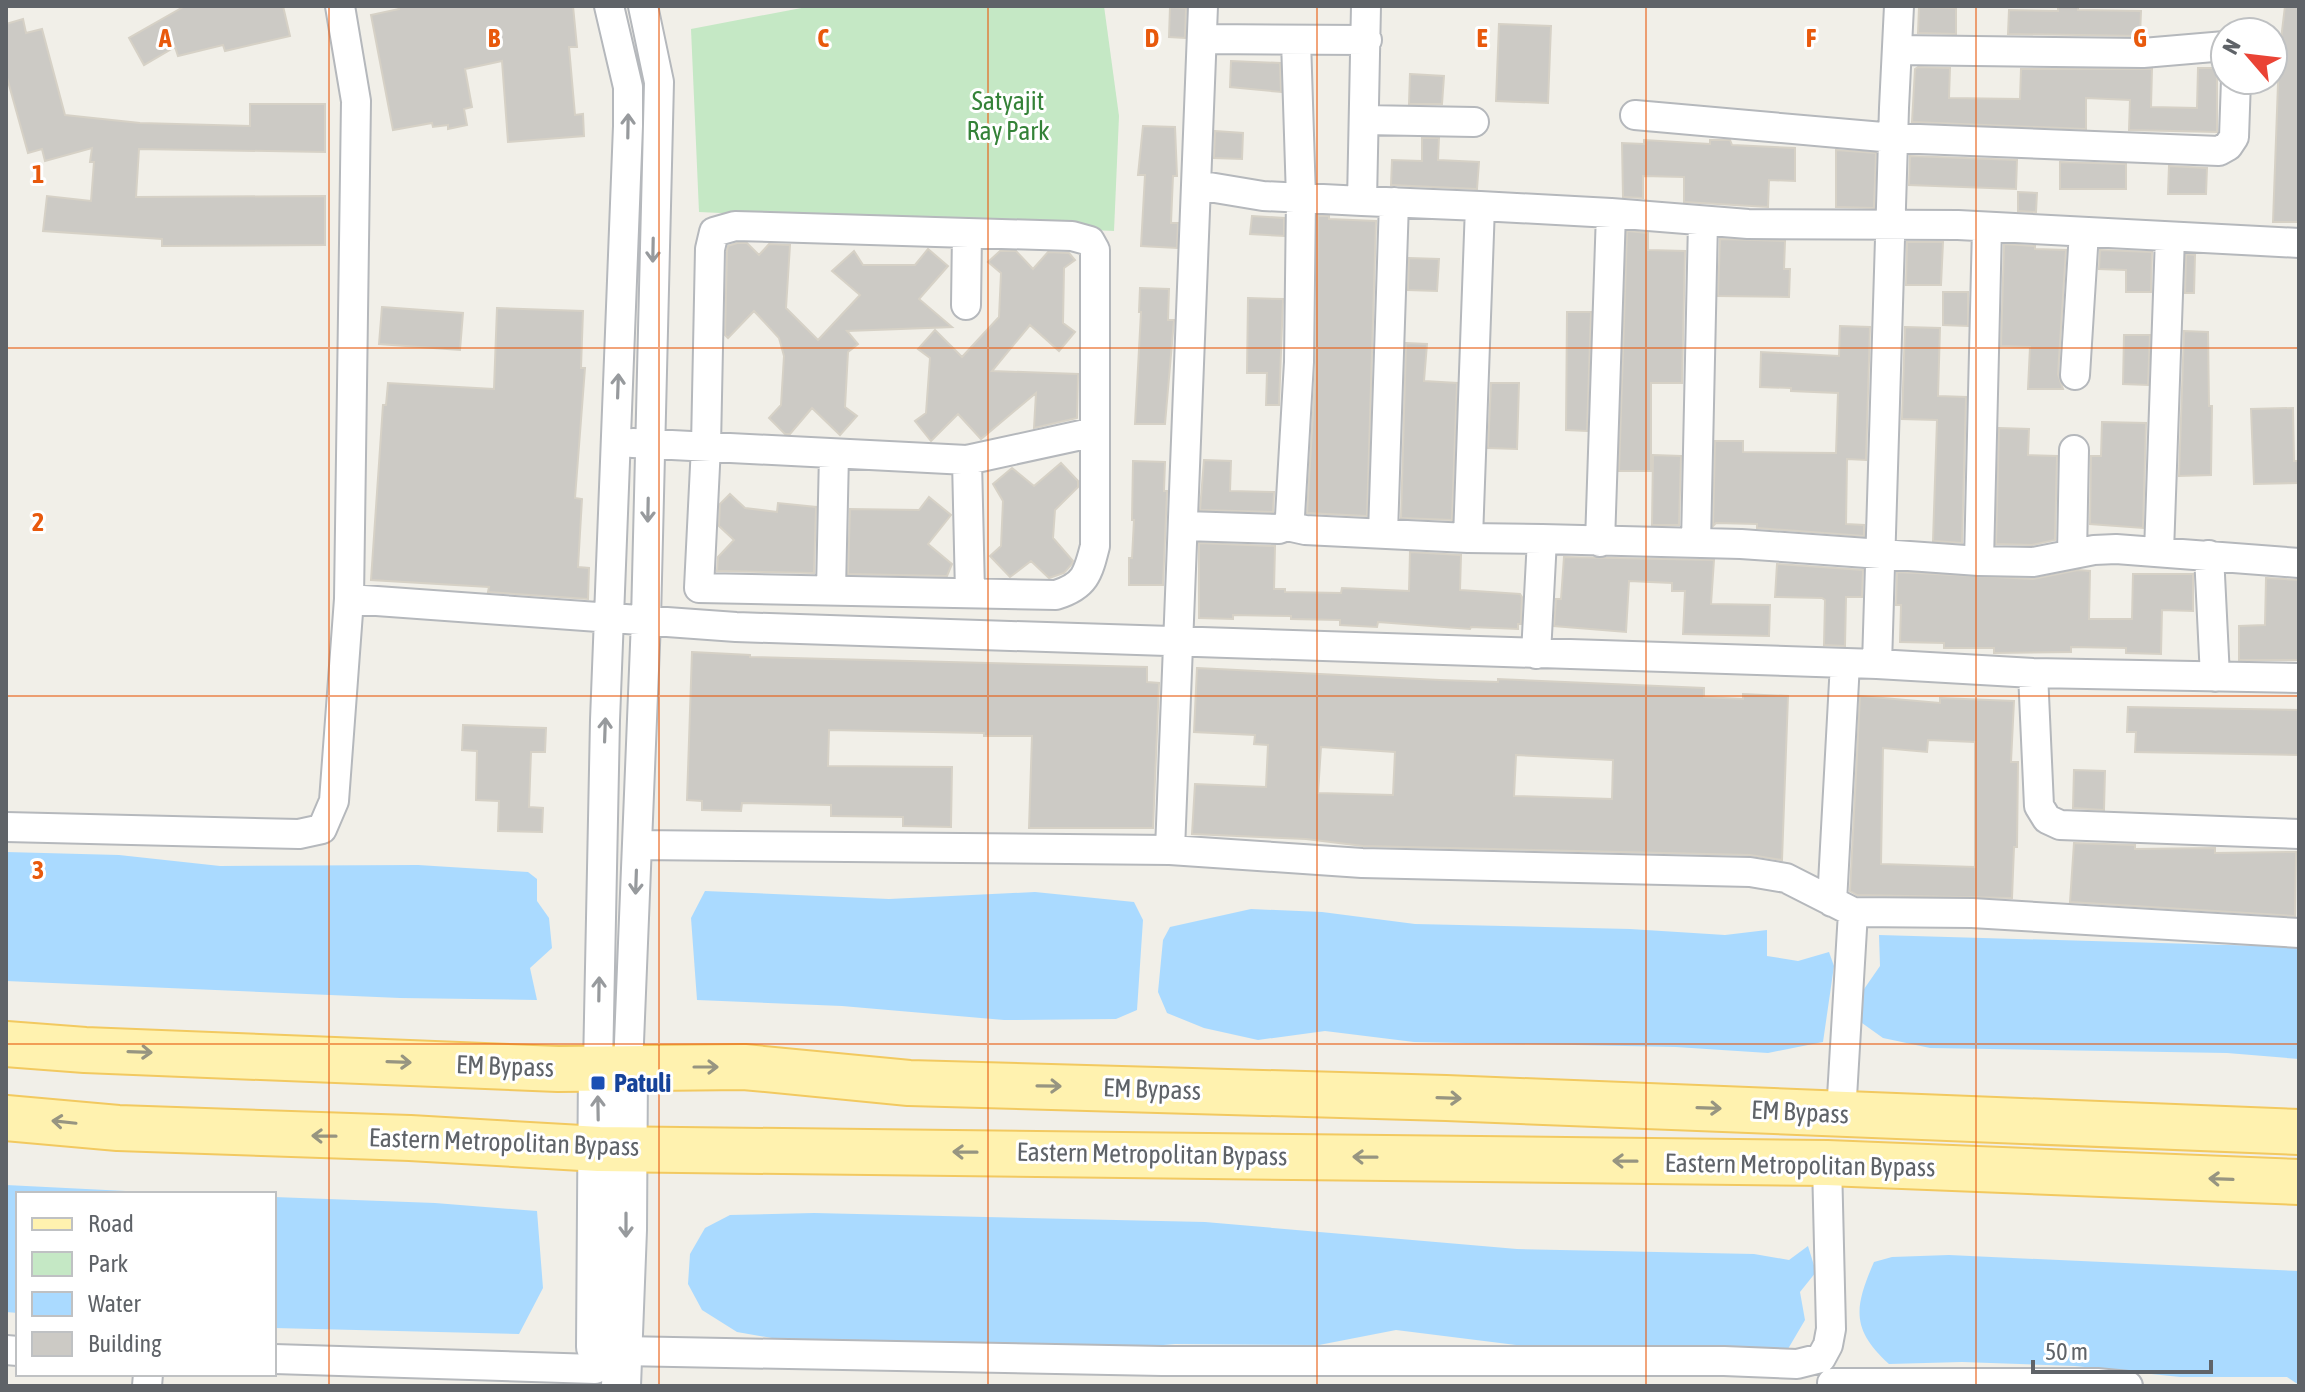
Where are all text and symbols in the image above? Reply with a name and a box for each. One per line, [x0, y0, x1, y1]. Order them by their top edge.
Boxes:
north arrow [2209, 16, 2289, 96]
text: A [158, 23, 172, 53]
text: B [488, 23, 501, 53]
text: C [817, 23, 829, 53]
text: D [1145, 23, 1159, 53]
text: E [1476, 23, 1488, 53]
text: F [1806, 23, 1817, 53]
text: G [2133, 23, 2147, 53]
text: N [2217, 35, 2246, 58]
park label: Satyajit Ray Park [967, 86, 1049, 146]
one-way arrow [620, 113, 636, 140]
text: 1 [32, 159, 44, 189]
one-way arrow [646, 236, 661, 263]
one-way arrow [611, 373, 626, 400]
one-way arrow [640, 496, 656, 523]
text: 2 [32, 507, 44, 537]
one-way arrow [597, 717, 612, 744]
text: 3 [32, 855, 44, 885]
one-way arrow [628, 868, 643, 895]
one-way arrow [591, 976, 607, 1003]
one-way arrow [126, 1045, 153, 1060]
street label: EM Bypass [456, 1049, 554, 1083]
one-way arrow [386, 1055, 412, 1070]
one-way arrow [692, 1059, 719, 1075]
place label: Patuli [614, 1068, 671, 1098]
street label: EM Bypass [1103, 1072, 1201, 1106]
marker: Patuli [589, 1074, 607, 1092]
one-way arrow [1035, 1079, 1062, 1094]
one-way arrow [1435, 1090, 1462, 1105]
street label: EM Bypass [1750, 1094, 1850, 1130]
one-way arrow [591, 1095, 606, 1122]
one-way arrow [1695, 1100, 1722, 1115]
one-way arrow [51, 1115, 78, 1130]
street label: Eastern Metropolitan Bypass [368, 1122, 640, 1162]
one-way arrow [311, 1128, 338, 1144]
street label: Eastern Metropolitan Bypass [1016, 1137, 1288, 1171]
one-way arrow [952, 1144, 979, 1160]
street label: Eastern Metropolitan Bypass [1664, 1148, 1936, 1182]
one-way arrow [1352, 1150, 1379, 1165]
one-way arrow [1612, 1153, 1639, 1169]
one-way arrow [2208, 1171, 2235, 1186]
legend [16, 1192, 276, 1376]
text: Road [88, 1210, 134, 1237]
one-way arrow [618, 1211, 634, 1238]
text: Park [88, 1250, 129, 1277]
text: Water [88, 1290, 141, 1317]
scale bar [2033, 1324, 2211, 1374]
text: Building [88, 1330, 162, 1357]
text: 50 m [2045, 1338, 2088, 1365]

